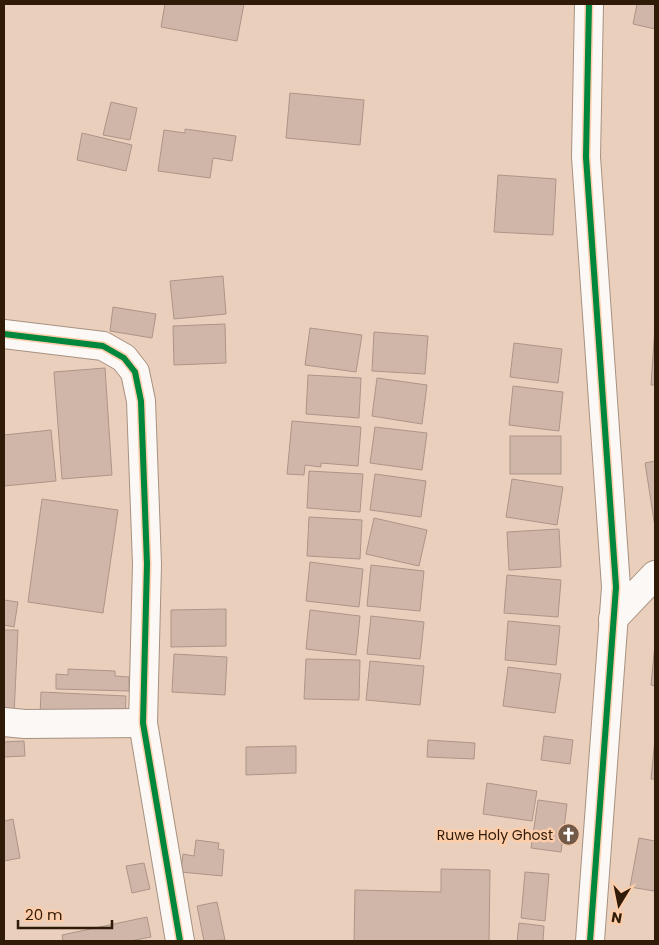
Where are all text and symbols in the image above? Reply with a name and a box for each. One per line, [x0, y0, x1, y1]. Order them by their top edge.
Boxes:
church icon: Ruwe Holy Ghost [557, 823, 581, 847]
place label: Ruwe Holy Ghost [437, 825, 553, 845]
north arrow [594, 880, 644, 930]
scale bar [18, 898, 111, 930]
text: 20 m [25, 904, 63, 925]
text: N [610, 907, 624, 929]

